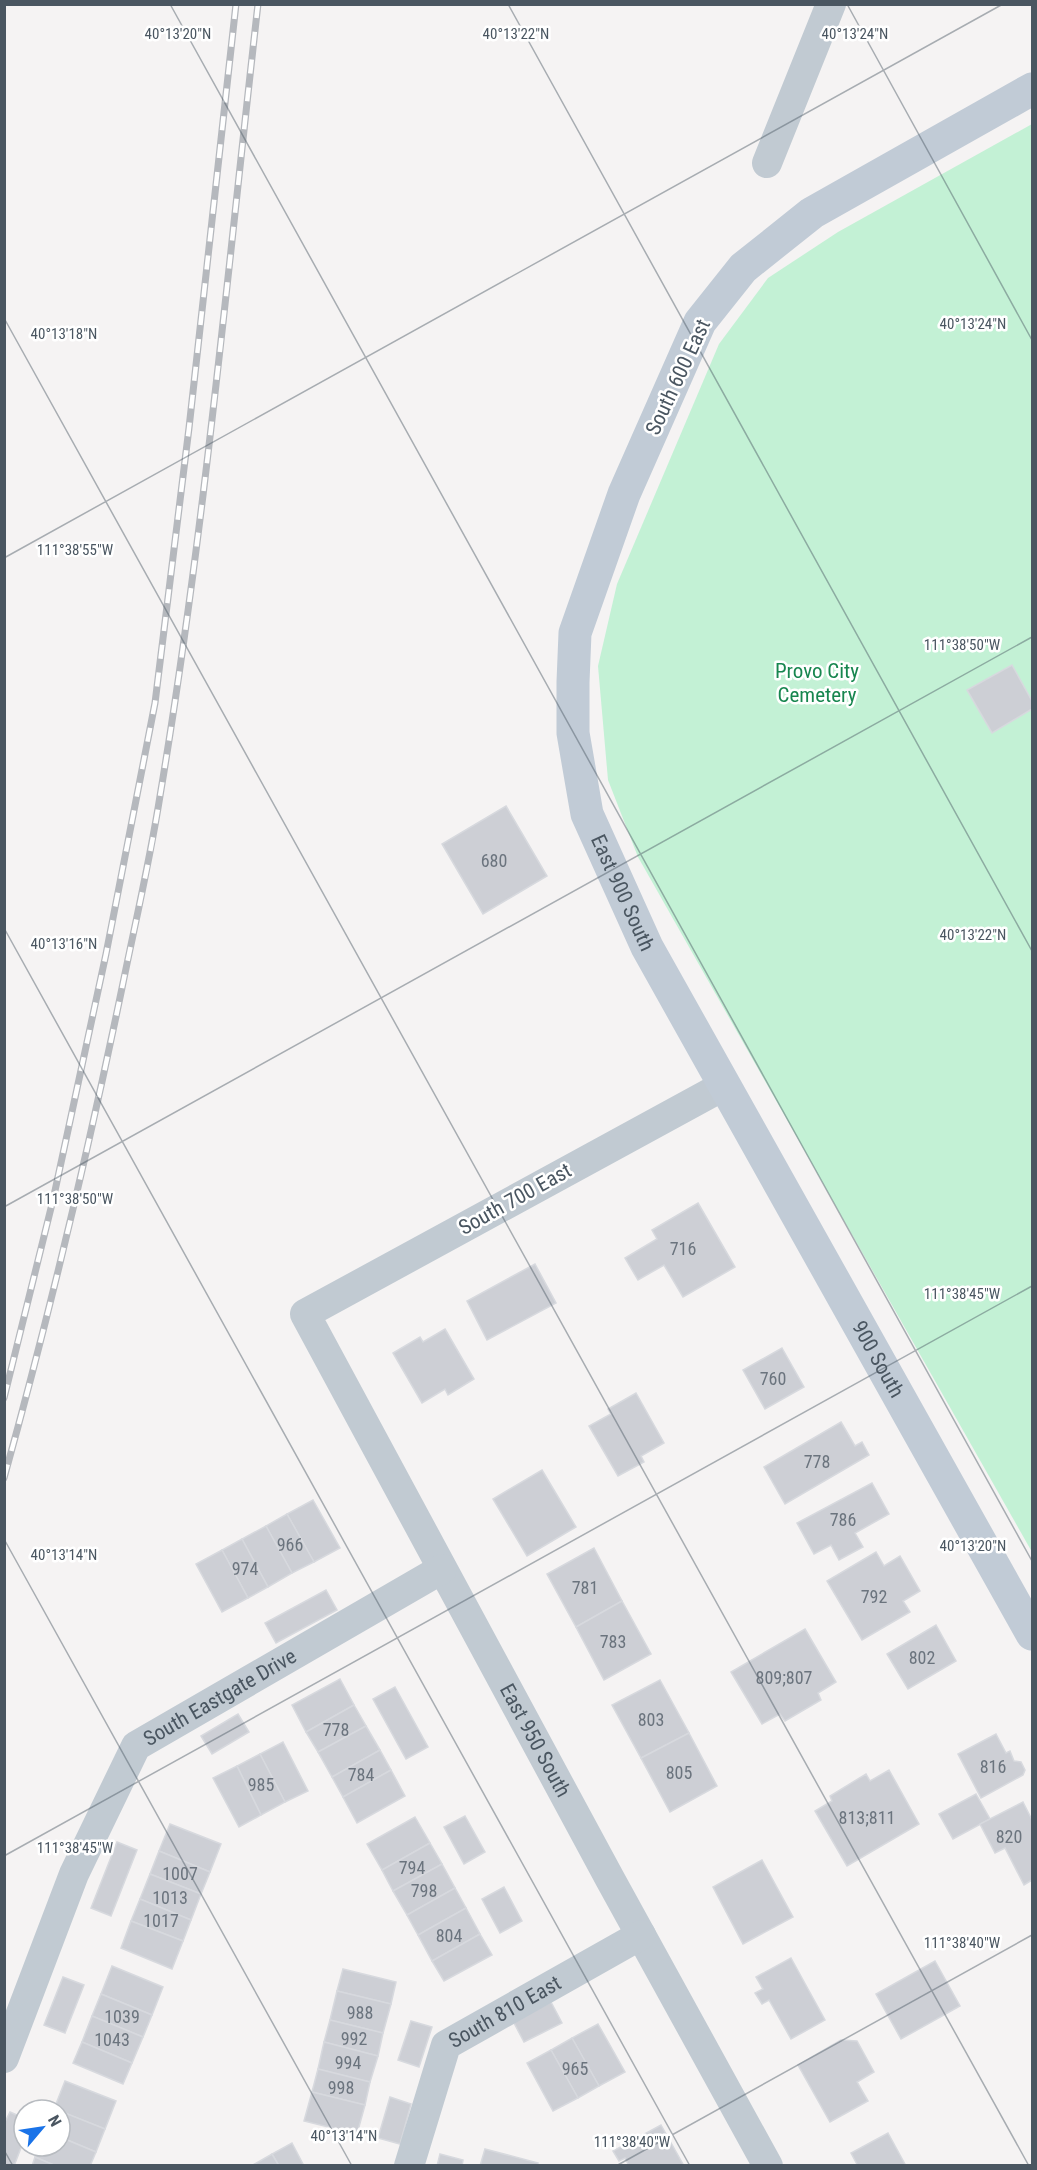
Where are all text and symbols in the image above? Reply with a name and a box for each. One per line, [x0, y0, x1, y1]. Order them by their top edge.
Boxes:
text: 40°13'20"N [145, 25, 211, 43]
text: 40°13'22"N [483, 25, 549, 43]
text: 40°13'24"N [822, 25, 888, 43]
street label: South 600 East [641, 315, 715, 439]
text: 40°13'24"N [940, 315, 1006, 333]
text: 40°13'18"N [31, 325, 97, 343]
text: 111°38'55"W [37, 541, 114, 559]
text: 111°38'50"W [924, 636, 1001, 654]
park label: Provo City Cemetery [775, 659, 859, 707]
street label: East 900 South [586, 831, 659, 955]
house number: 680 [481, 850, 507, 871]
text: 40°13'22"N [940, 926, 1006, 944]
text: 40°13'16"N [31, 935, 97, 953]
street label: South 700 East [455, 1158, 575, 1240]
text: 111°38'50"W [37, 1190, 114, 1208]
house number: 716 [670, 1238, 696, 1259]
text: 111°38'45"W [924, 1285, 1001, 1303]
street label: 900 South [847, 1317, 909, 1402]
house number: 760 [760, 1368, 786, 1389]
house number: 778 [804, 1451, 830, 1472]
house number: 786 [830, 1509, 856, 1530]
house number: 966 [277, 1534, 303, 1555]
text: 40°13'20"N [940, 1537, 1006, 1555]
text: 40°13'14"N [31, 1546, 97, 1564]
house number: 974 [232, 1558, 258, 1579]
house number: 781 [572, 1577, 598, 1598]
house number: 792 [861, 1586, 887, 1607]
house number: 783 [600, 1631, 626, 1652]
street label: South Eastgate Drive [139, 1644, 301, 1751]
house number: 802 [909, 1647, 935, 1668]
house number: 809;807 [756, 1667, 813, 1688]
street label: East 950 South [495, 1680, 575, 1801]
house number: 803 [638, 1709, 664, 1730]
house number: 778 [323, 1719, 349, 1740]
house number: 816 [980, 1756, 1006, 1777]
house number: 805 [666, 1762, 692, 1783]
house number: 784 [348, 1764, 374, 1785]
house number: 985 [248, 1774, 274, 1795]
house number: 813;811 [839, 1807, 895, 1828]
house number: 820 [996, 1826, 1022, 1847]
text: 111°38'45"W [37, 1839, 114, 1857]
house number: 794 [399, 1857, 425, 1878]
house number: 1007 [162, 1863, 198, 1884]
house number: 798 [411, 1880, 437, 1901]
house number: 1013 [152, 1887, 188, 1908]
house number: 1017 [143, 1910, 179, 1931]
house number: 804 [436, 1925, 462, 1946]
text: 111°38'40"W [924, 1934, 1001, 1952]
street label: South 810 East [444, 1971, 565, 2053]
house number: 988 [347, 2002, 373, 2023]
house number: 1039 [104, 2006, 140, 2027]
house number: 992 [341, 2028, 367, 2049]
house number: 1043 [94, 2029, 130, 2050]
house number: 994 [335, 2052, 361, 2073]
house number: 965 [562, 2058, 588, 2079]
house number: 998 [328, 2077, 354, 2098]
north arrow [12, 2098, 72, 2158]
text: N [44, 2112, 65, 2130]
text: 40°13'14"N [311, 2127, 377, 2145]
text: 111°38'40"W [594, 2133, 671, 2151]

